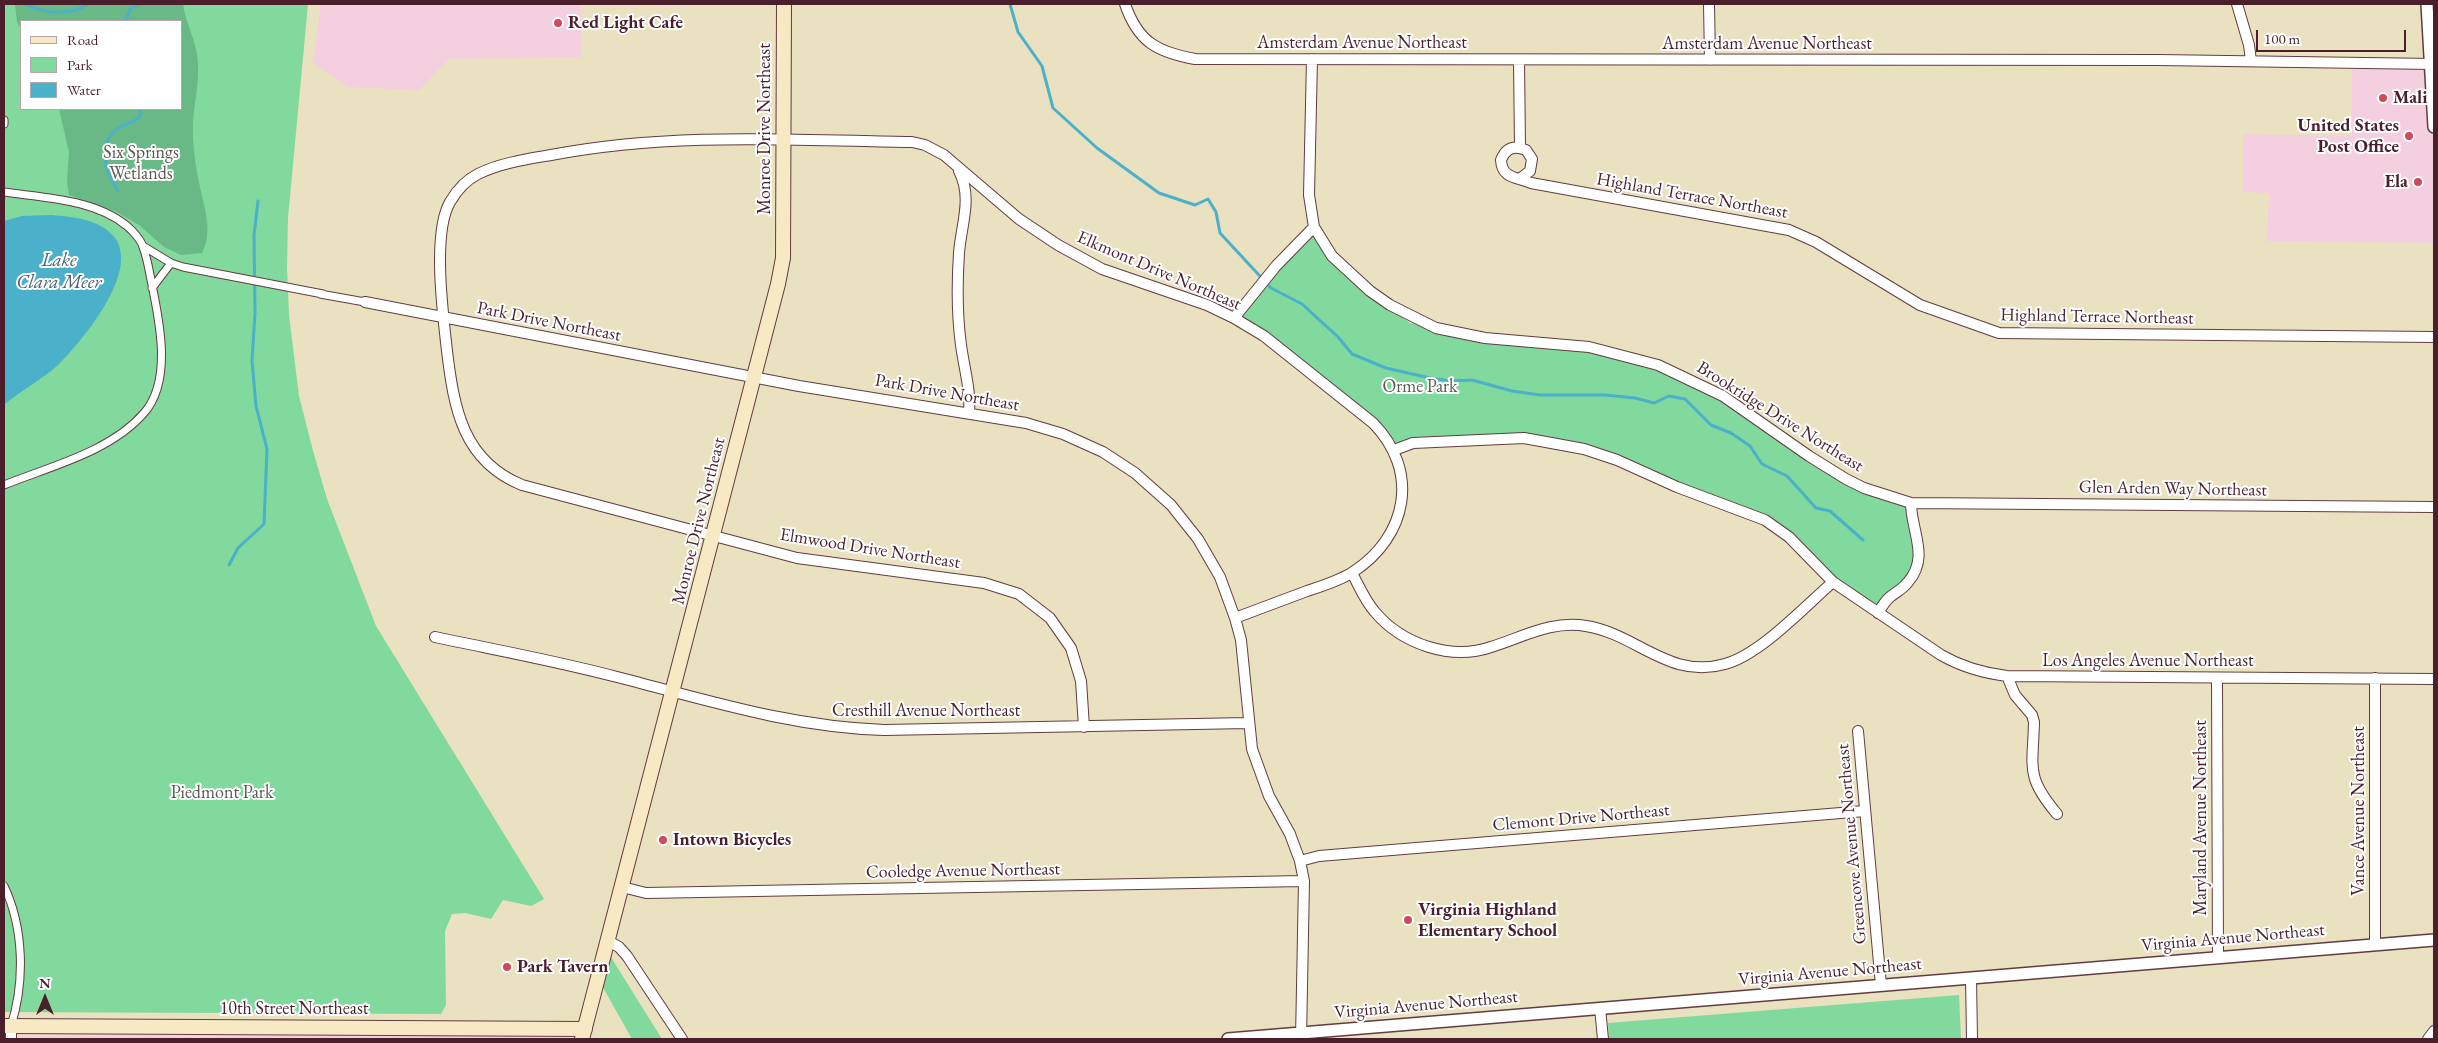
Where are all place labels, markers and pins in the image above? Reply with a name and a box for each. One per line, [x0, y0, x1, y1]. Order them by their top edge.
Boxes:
place label: Red Light Cafe [568, 12, 683, 34]
marker: Red Light Cafe [552, 17, 564, 29]
place label: Mali [2393, 87, 2427, 109]
marker: Mali [2377, 92, 2389, 104]
place label: United States Post Office [2298, 115, 2399, 158]
marker: United States Post Office [2403, 130, 2415, 142]
place label: Ela [2385, 171, 2408, 193]
marker: Ela [2412, 176, 2424, 188]
place label: Intown Bicycles [673, 829, 791, 851]
marker: Intown Bicycles [657, 834, 669, 846]
place label: Virginia Highland Elementary School [1418, 899, 1557, 942]
marker: Virginia Highland Elementary School [1402, 914, 1414, 926]
place label: Park Tavern [517, 956, 609, 978]
marker: Park Tavern [501, 961, 513, 973]

